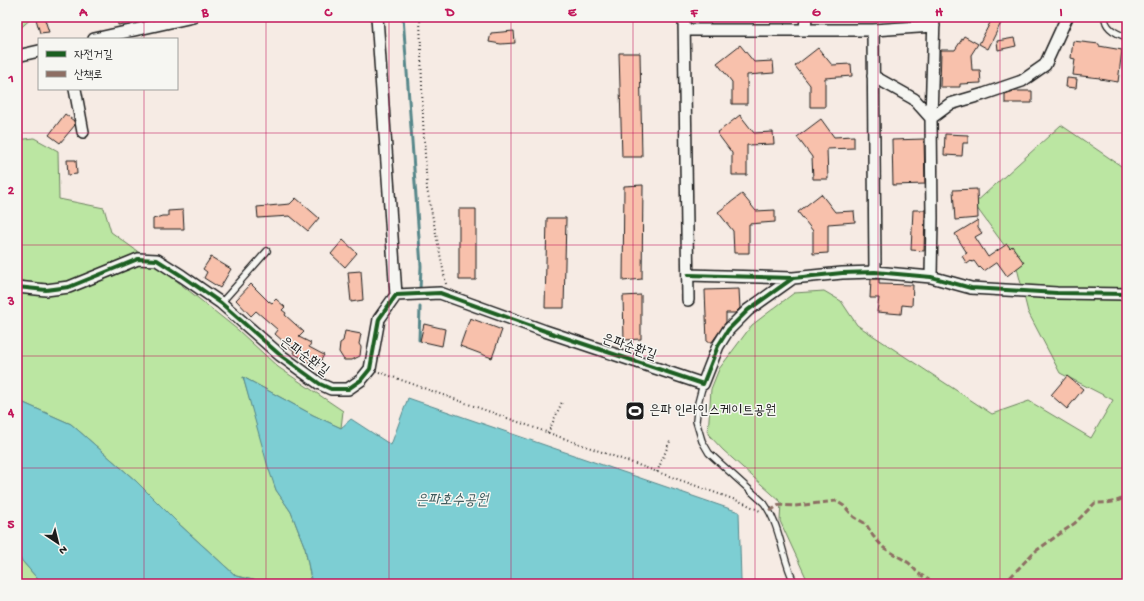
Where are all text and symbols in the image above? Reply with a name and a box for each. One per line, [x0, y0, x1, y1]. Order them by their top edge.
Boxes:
text: A [78, 6, 88, 21]
text: B [201, 6, 210, 21]
text: C [323, 6, 333, 21]
text: D [445, 6, 455, 21]
text: E [568, 6, 577, 21]
text: F [690, 6, 699, 21]
text: G [812, 6, 821, 21]
text: H [935, 6, 943, 21]
text: I [1059, 6, 1063, 21]
legend [38, 38, 178, 90]
text: 자전거길 [74, 49, 113, 63]
text: 산책로 [74, 69, 103, 83]
text: 1 [7, 72, 14, 87]
text: 2 [8, 184, 15, 199]
text: 3 [7, 295, 15, 310]
street label: 은파순환길 [600, 331, 659, 365]
street label: 은파순환길 [276, 334, 332, 381]
sports icon: 은파 인라인스케이트공원 [624, 400, 646, 422]
place label: 은파 인라인스케이트공원 [649, 403, 776, 420]
text: 4 [7, 406, 15, 421]
water label: 은파호수공원 [416, 492, 490, 510]
text: 5 [8, 518, 15, 533]
north arrow [38, 523, 78, 563]
text: N [56, 543, 69, 557]

